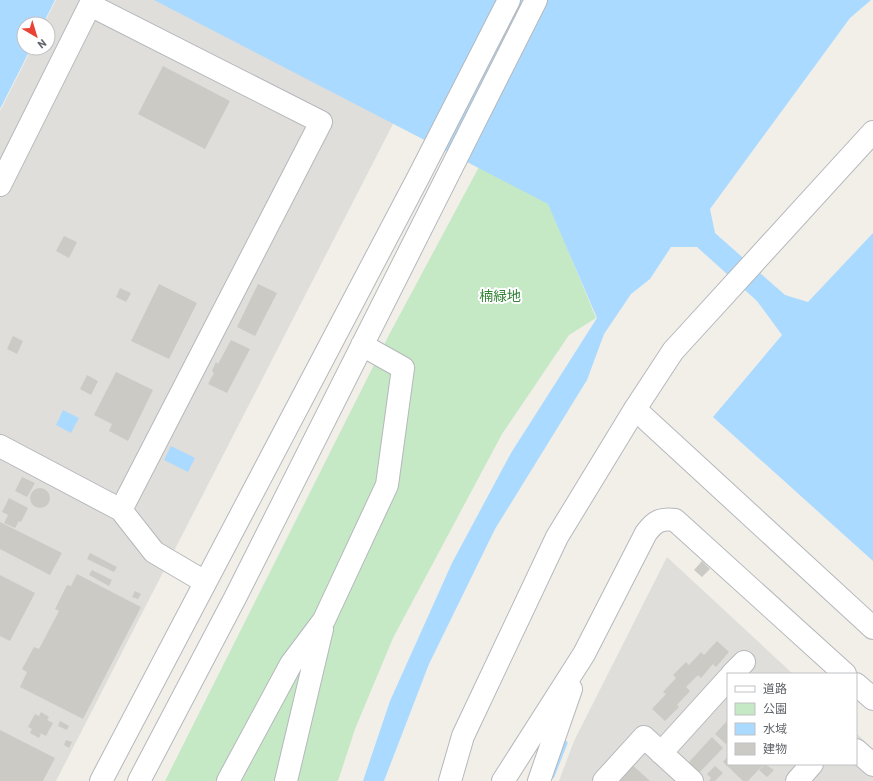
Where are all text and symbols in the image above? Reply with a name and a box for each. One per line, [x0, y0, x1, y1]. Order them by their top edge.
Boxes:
north arrow [16, 16, 56, 56]
text: N [36, 37, 49, 52]
park label: 楠緑地 [479, 287, 521, 304]
legend [727, 673, 857, 765]
text: 道路 [763, 681, 787, 695]
text: 公園 [763, 701, 787, 715]
text: 水域 [763, 721, 787, 735]
text: 建物 [763, 741, 787, 755]

